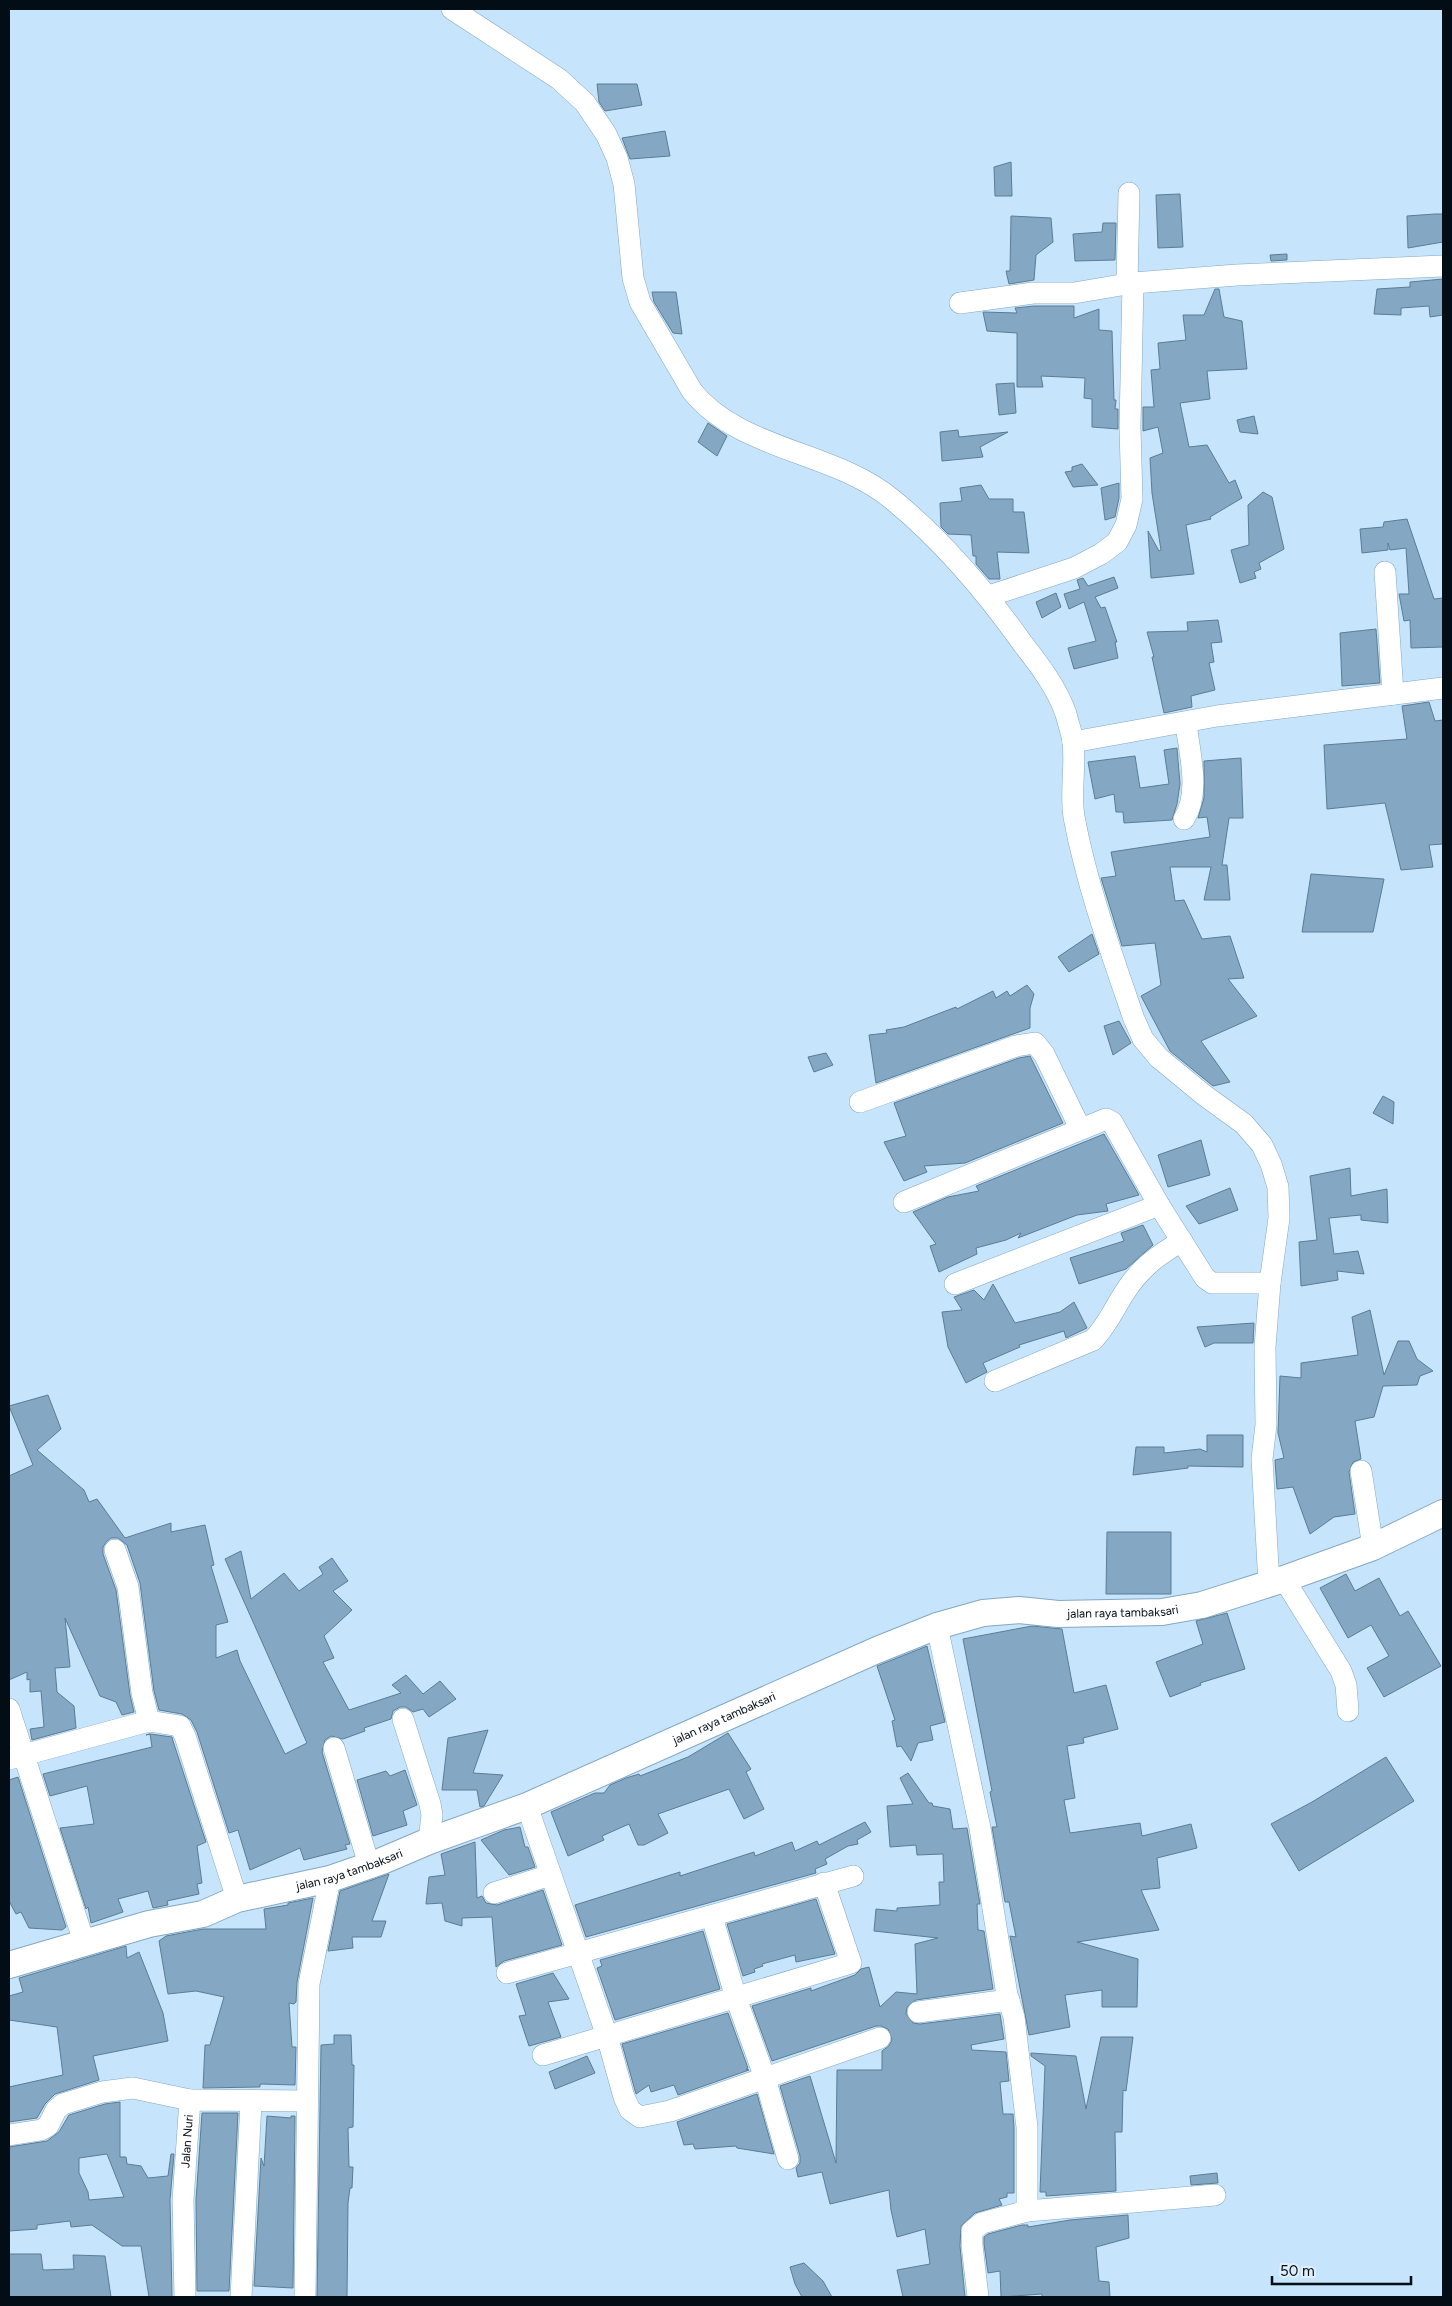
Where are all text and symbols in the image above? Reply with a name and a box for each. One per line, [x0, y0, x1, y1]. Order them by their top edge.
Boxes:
street label: jalan raya tambaksari [1066, 1602, 1180, 1621]
street label: jalan raya tambaksari [669, 1689, 778, 1748]
street label: jalan raya tambaksari [293, 1846, 405, 1893]
street label: Jalan Nuri [178, 2114, 196, 2168]
scale bar [1272, 2254, 1411, 2286]
text: 50 m [1280, 2262, 1315, 2280]

